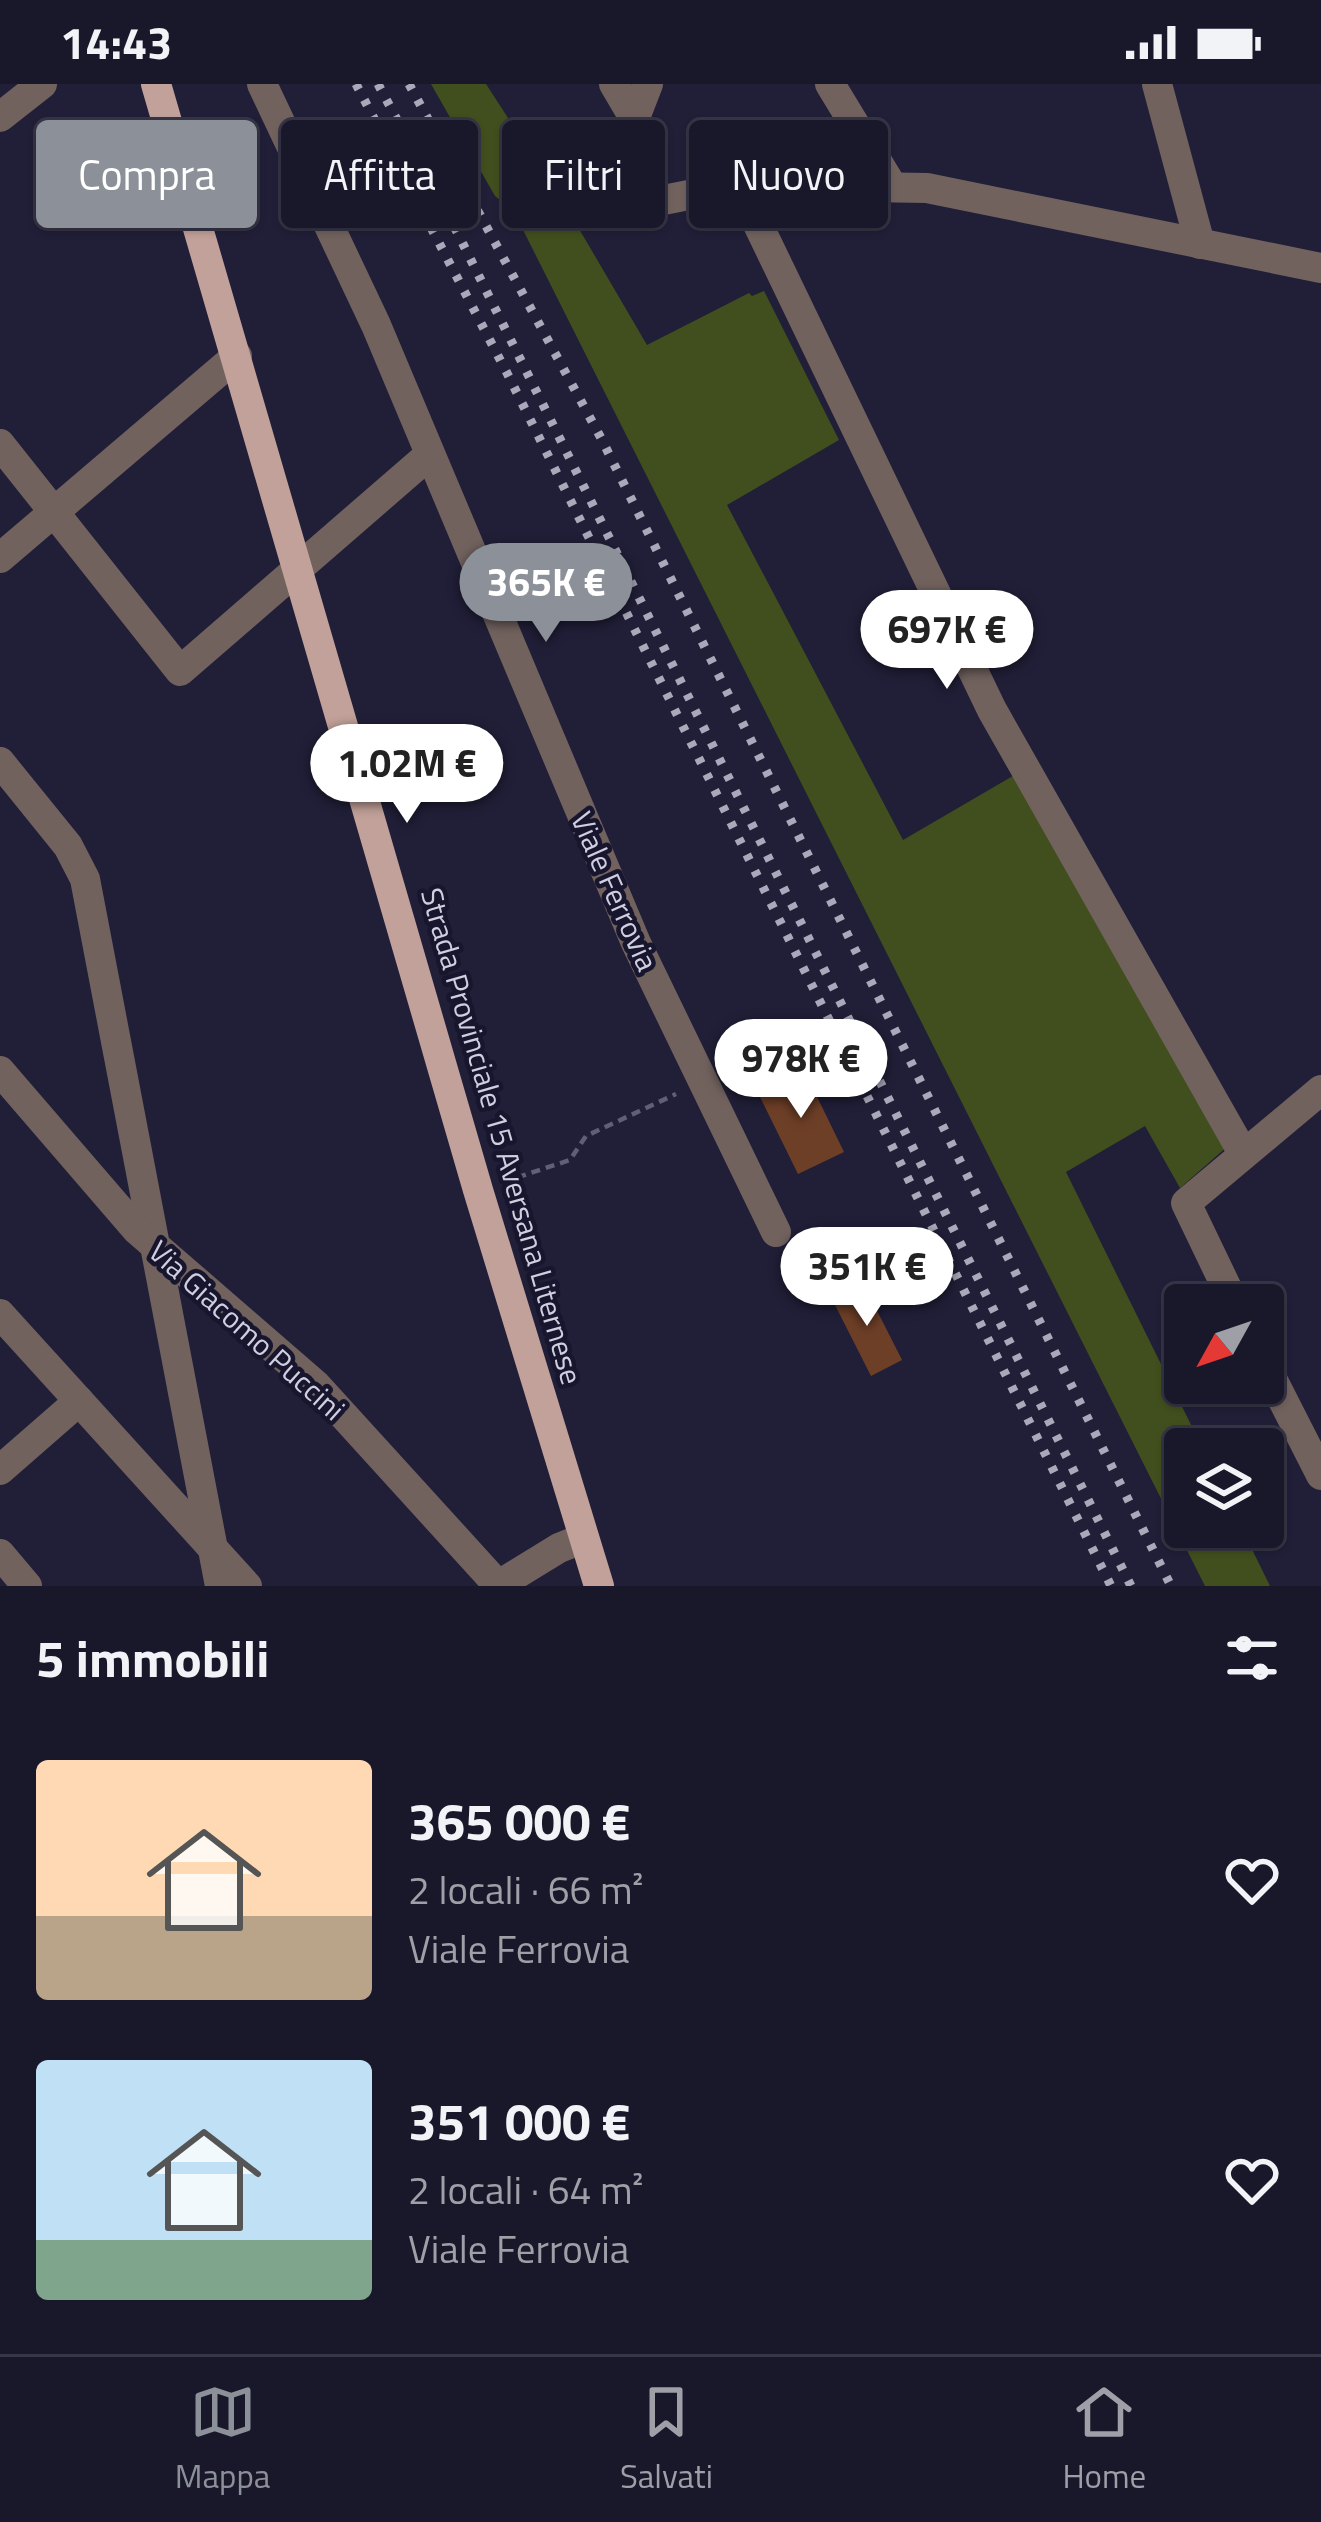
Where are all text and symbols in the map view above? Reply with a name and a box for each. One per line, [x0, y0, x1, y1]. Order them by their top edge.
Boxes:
text: 14:43 [60, 8, 172, 76]
chip: Compra [36, 120, 257, 228]
chip: Affitta [281, 120, 478, 228]
chip: Filtri [502, 120, 665, 228]
chip: Nuovo [689, 120, 888, 228]
pin: 365K € [448, 543, 644, 645]
text: 365K € [486, 552, 606, 611]
pin: 697K € [849, 590, 1045, 692]
text: 697K € [887, 599, 1007, 658]
pin: 1.02M € [296, 724, 518, 826]
text: 1.02M € [337, 733, 477, 792]
street label: Viale Ferrovia [559, 804, 671, 978]
street label: Strada Provinciale 15 Aversana Liternese [409, 882, 595, 1390]
pin: 978K € [703, 1019, 899, 1121]
text: 978K € [741, 1028, 861, 1087]
pin: 351K € [769, 1227, 965, 1329]
street label: Via Giacomo Puccini [138, 1229, 356, 1431]
text: 351K € [807, 1236, 927, 1295]
north arrow [1164, 1284, 1284, 1404]
map controls [1164, 1284, 1284, 1548]
button: layers [1164, 1428, 1284, 1548]
text: 5 immobili [36, 1619, 269, 1697]
icon: filters [1219, 1625, 1285, 1691]
text: 365 000 € [408, 1782, 630, 1860]
icon: home [132, 1808, 276, 1952]
icon: heart [1219, 1847, 1285, 1913]
text: 2 locali · 66 m² [408, 1860, 644, 1919]
text: Viale Ferrovia [408, 1919, 629, 1978]
text: 351 000 € [408, 2082, 630, 2160]
icon: home [132, 2108, 276, 2252]
icon: heart [1219, 2147, 1285, 2213]
text: 2 locali · 64 m² [408, 2160, 644, 2219]
text: Viale Ferrovia [408, 2219, 629, 2278]
tab: Mappa [175, 2379, 270, 2501]
tab: Salvati [620, 2379, 713, 2501]
tab: Home [1062, 2379, 1146, 2501]

